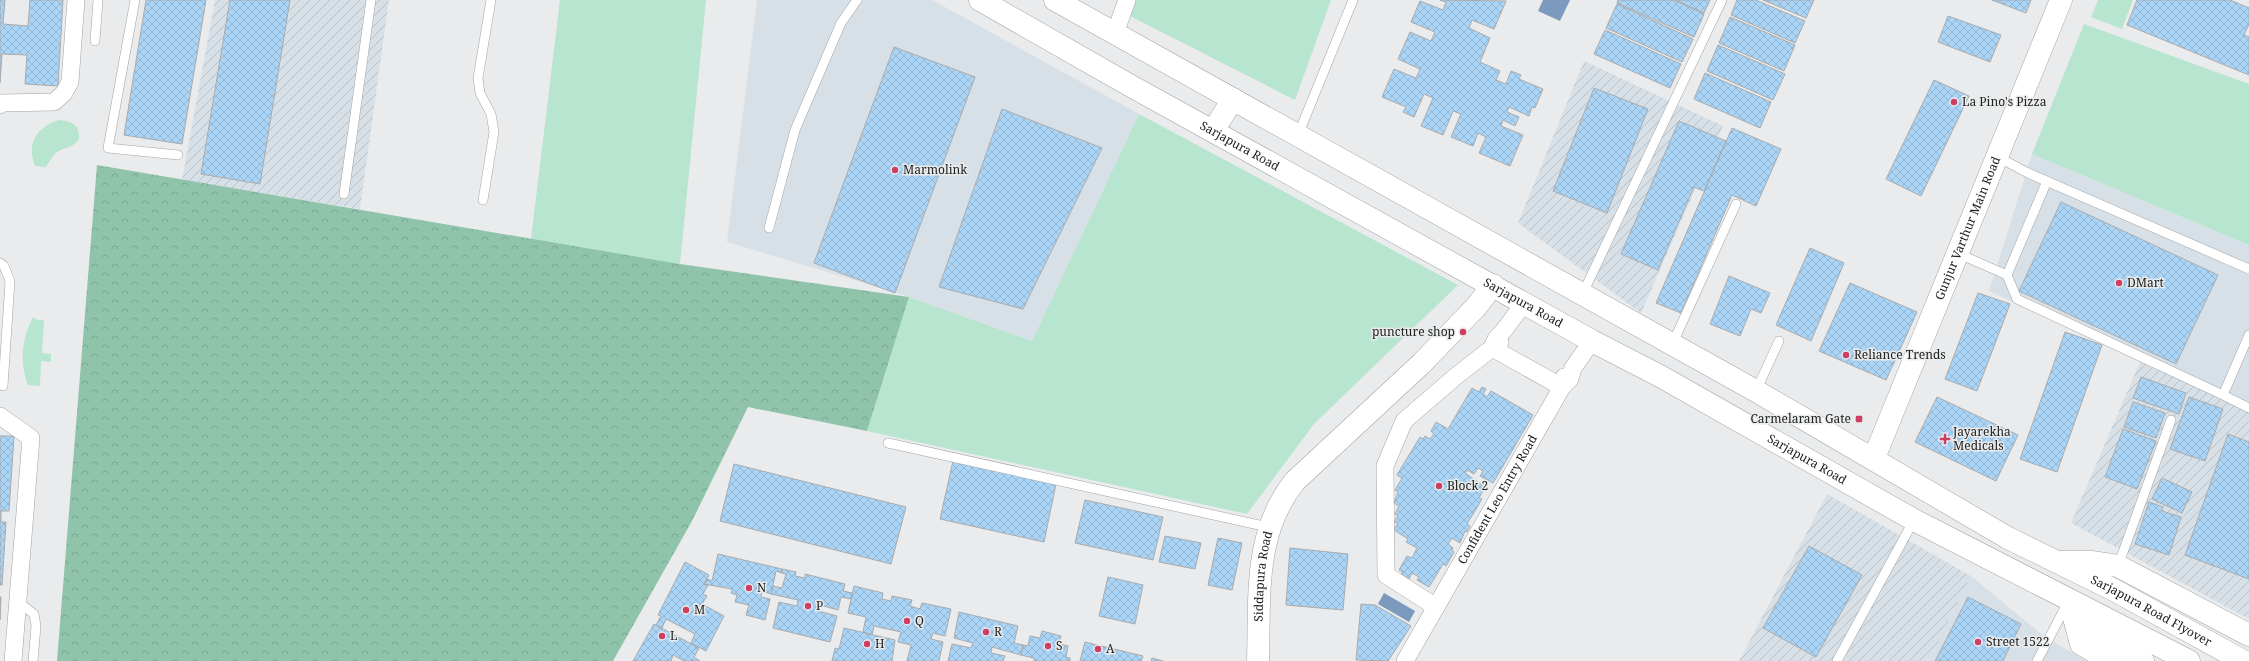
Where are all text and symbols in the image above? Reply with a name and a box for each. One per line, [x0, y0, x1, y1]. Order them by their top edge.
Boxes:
place label: La Pino's Pizza [1962, 93, 2047, 110]
marker: La Pino's Pizza [1949, 97, 1959, 107]
street label: Sarjapura Road [1197, 117, 1283, 175]
street label: Gunjur Varthur Main Road [1930, 153, 2004, 303]
place label: Marmolink [903, 161, 968, 178]
marker: Marmolink [890, 165, 900, 175]
street label: Sarjapura Road [1481, 274, 1567, 332]
place label: DMart [2127, 274, 2164, 291]
marker: DMart [2114, 278, 2124, 288]
place label: puncture shop [1372, 323, 1455, 340]
marker: puncture shop [1458, 327, 1468, 337]
place label: Reliance Trends [1854, 346, 1946, 363]
marker: Reliance Trends [1841, 350, 1851, 360]
place label: Carmelaram Gate [1750, 410, 1851, 427]
marker: Carmelaram Gate [1854, 414, 1864, 424]
place label: Jayarekha Medicals [1952, 423, 2011, 454]
street label: Sarjapura Road [1764, 430, 1850, 488]
street label: Confident Leo Entry Road [1453, 431, 1541, 567]
marker: Jayarekha Medicals [1940, 434, 1950, 444]
place label: Block 2 [1447, 477, 1488, 494]
marker: Block 2 [1434, 481, 1444, 491]
street label: Siddapura Road [1250, 528, 1277, 622]
street label: Sarjapura Road Flyover [2088, 571, 2215, 650]
place label: N [757, 579, 766, 596]
marker: N [744, 583, 754, 593]
place label: P [816, 597, 823, 614]
place label: M [694, 601, 705, 618]
marker: P [803, 601, 813, 611]
marker: M [681, 605, 691, 615]
place label: Q [915, 612, 924, 629]
marker: Q [902, 616, 912, 626]
place label: R [994, 623, 1002, 640]
place label: L [670, 627, 677, 644]
marker: R [981, 627, 991, 637]
marker: L [657, 631, 667, 641]
place label: Street 1522 [1986, 633, 2049, 650]
place label: H [875, 635, 885, 652]
place label: S [1056, 637, 1063, 654]
marker: Street 1522 [1973, 637, 1983, 647]
marker: H [862, 639, 872, 649]
place label: A [1106, 640, 1115, 657]
marker: S [1043, 641, 1053, 651]
marker: A [1093, 644, 1103, 654]

